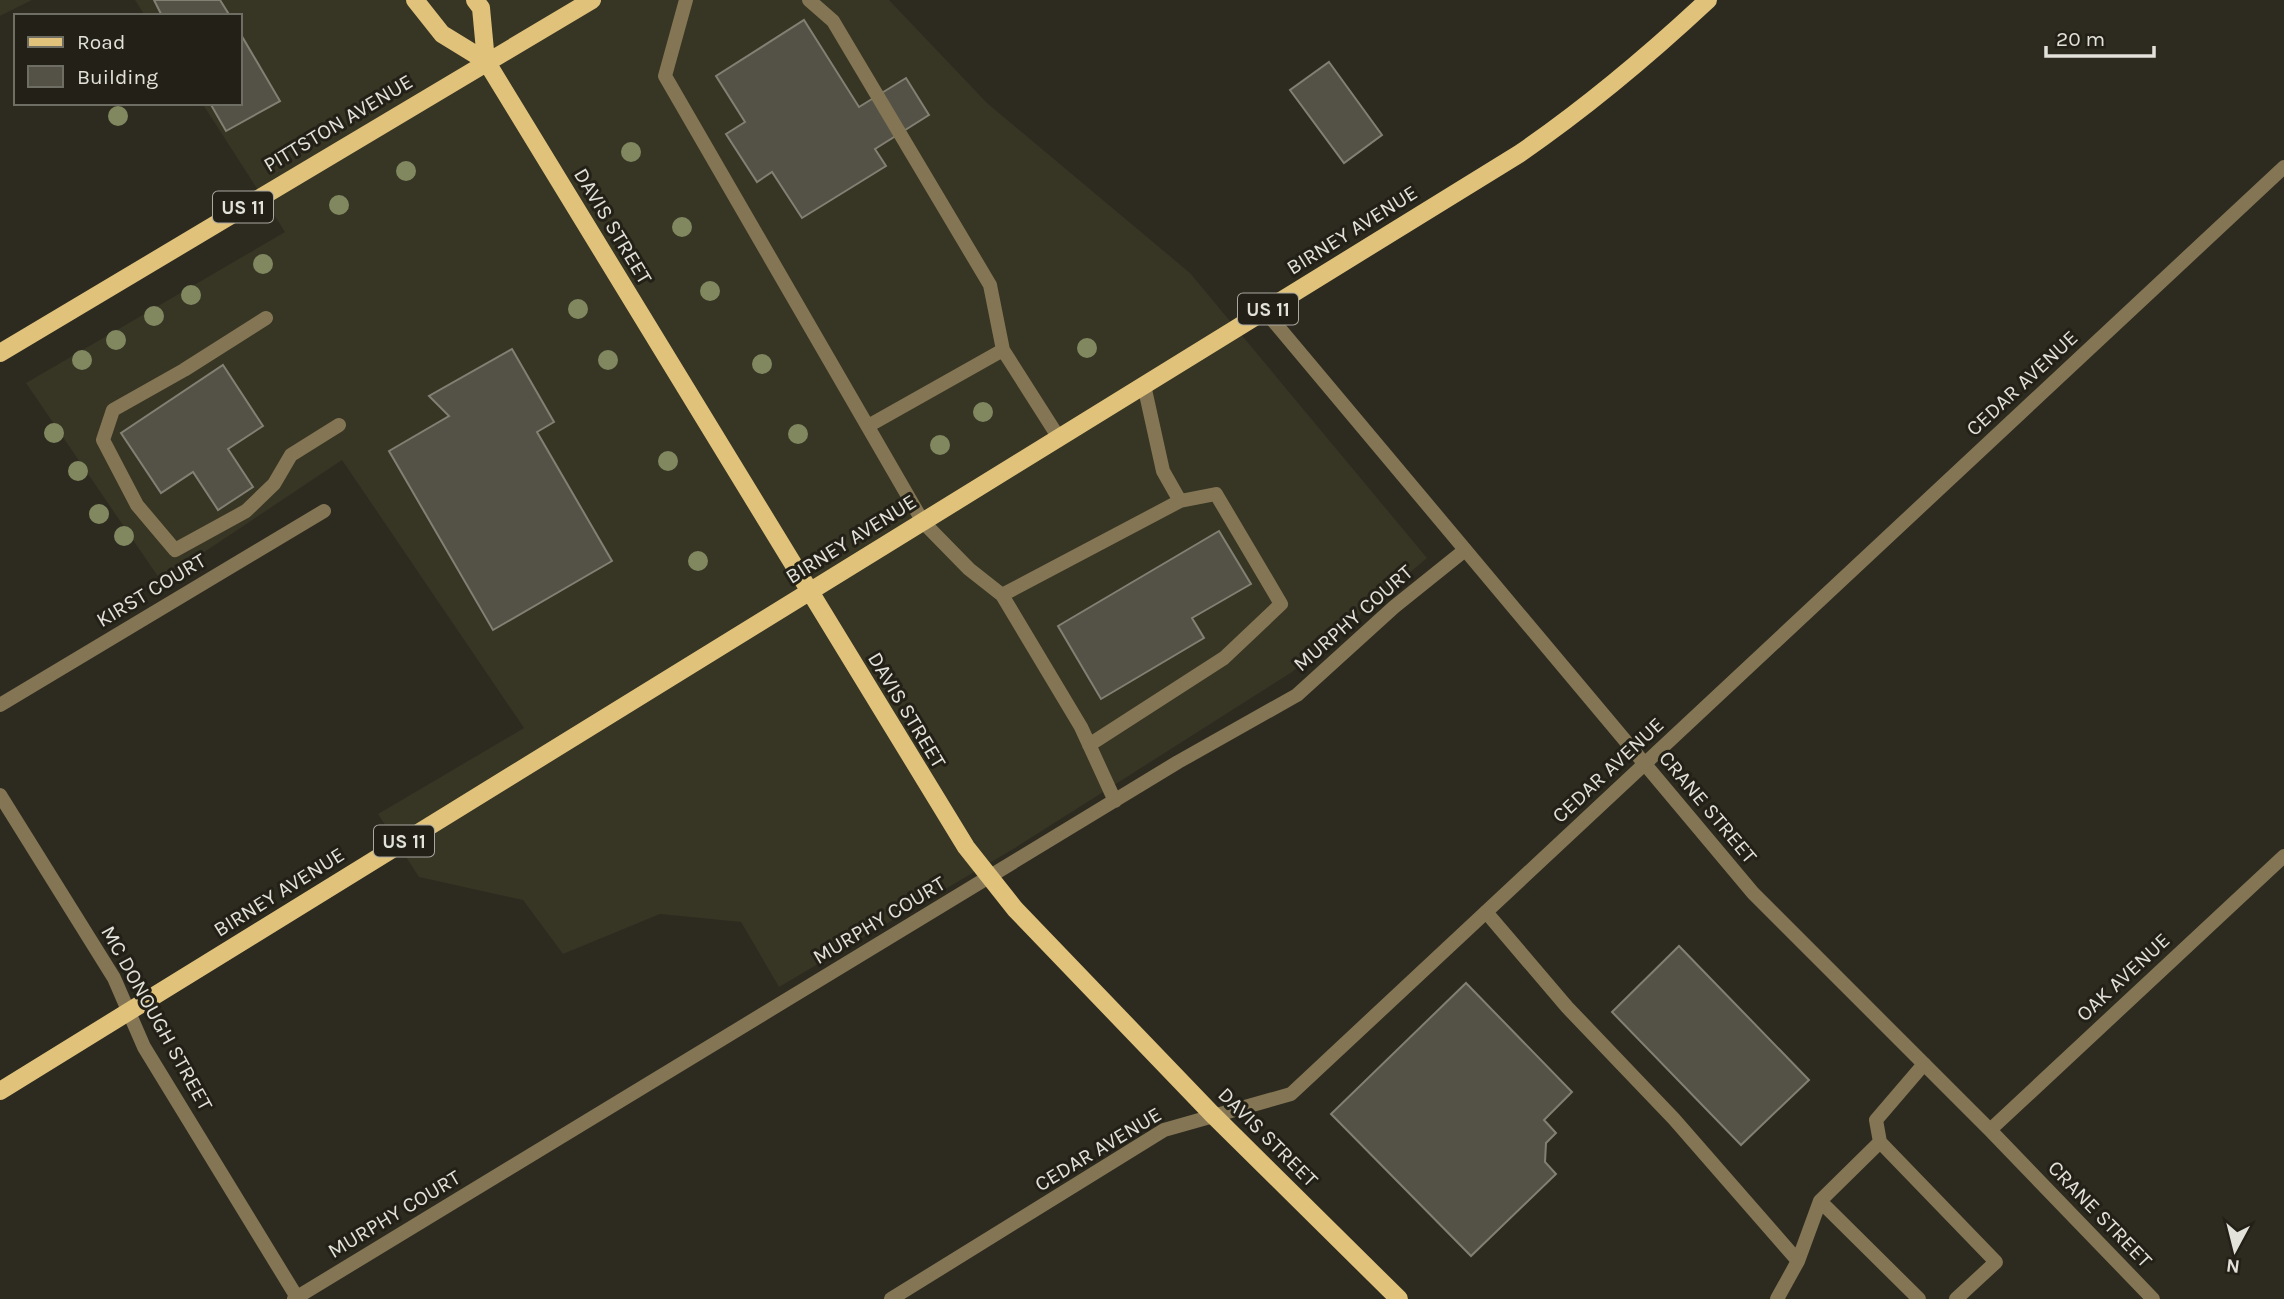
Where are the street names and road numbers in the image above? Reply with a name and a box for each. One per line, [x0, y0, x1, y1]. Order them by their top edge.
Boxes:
street label: PITTSTON AVENUE [259, 69, 417, 177]
street label: DAVIS STREET [569, 164, 657, 289]
street label: BIRNEY AVENUE [1282, 180, 1422, 280]
road number: US 11 [213, 192, 273, 223]
road number: US 11 [1238, 294, 1298, 324]
street label: CEDAR AVENUE [1961, 325, 2083, 441]
street label: BIRNEY AVENUE [781, 489, 921, 589]
street label: KIRST COURT [92, 548, 210, 632]
street label: MURPHY COURT [1289, 559, 1418, 676]
street label: DAVIS STREET [863, 648, 951, 773]
street label: CEDAR AVENUE [1547, 712, 1669, 828]
street label: CRANE STREET [1654, 746, 1762, 868]
road number: US 11 [374, 826, 434, 856]
street label: BIRNEY AVENUE [209, 842, 349, 942]
street label: MURPHY COURT [809, 871, 950, 969]
street label: MC DONOUGH STREET [96, 921, 218, 1115]
street label: OAK AVENUE [2072, 928, 2174, 1026]
street label: DAVIS STREET [1213, 1082, 1323, 1192]
street label: CEDAR AVENUE [1030, 1102, 1166, 1196]
street label: CRANE STREET [2043, 1156, 2157, 1273]
street label: MURPHY COURT [324, 1165, 465, 1263]

